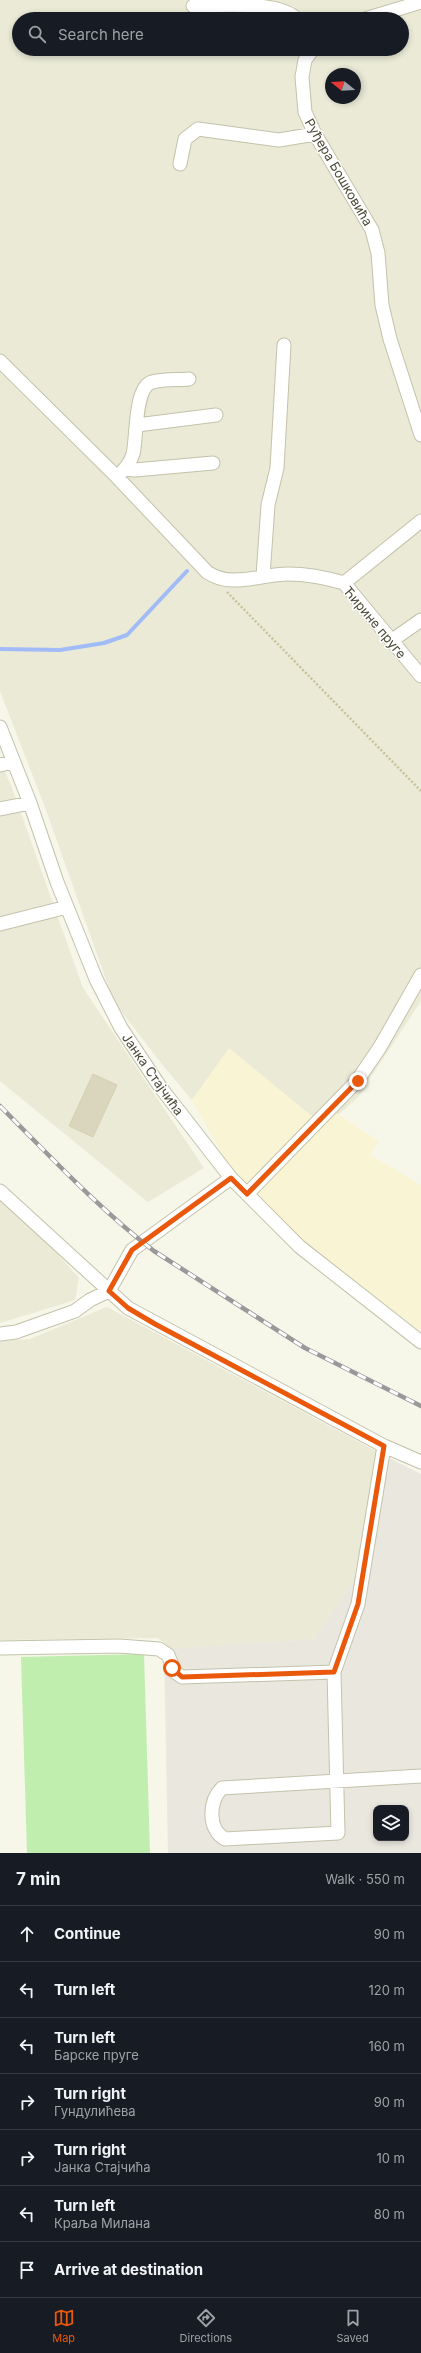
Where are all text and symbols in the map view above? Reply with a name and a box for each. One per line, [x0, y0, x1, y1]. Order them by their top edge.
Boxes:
search box [12, 12, 409, 56]
icon: search [26, 23, 48, 45]
text: Search here [58, 25, 144, 44]
north arrow [325, 68, 361, 104]
street label: Руђера Бошковића [302, 115, 376, 229]
street label: Ћирине пруге [340, 583, 410, 661]
street label: Јанка Стајчића [119, 1030, 187, 1118]
route end [349, 1072, 367, 1090]
route start [163, 1659, 181, 1677]
map controls [373, 1805, 409, 1841]
button: layers [373, 1805, 409, 1841]
text: 7 min [16, 1869, 61, 1889]
text: Walk · 550 m [325, 1871, 405, 1887]
icon: ahead [16, 1923, 38, 1945]
text: Continue [54, 1924, 121, 1943]
text: 90 m [374, 1926, 405, 1942]
icon: left [16, 1979, 38, 2001]
text: Turn left [54, 1980, 115, 1999]
text: 120 m [369, 1982, 405, 1998]
text: Turn left [54, 2028, 115, 2047]
icon: left [16, 2035, 38, 2057]
text: 160 m [368, 2038, 405, 2054]
text: Барске пруге [54, 2047, 139, 2063]
text: Turn right [54, 2084, 126, 2103]
icon: right [16, 2091, 38, 2113]
text: 90 m [374, 2094, 405, 2110]
text: Гундулићева [54, 2103, 136, 2119]
text: Turn right [54, 2140, 126, 2159]
icon: right [16, 2147, 38, 2169]
text: 10 m [376, 2150, 405, 2166]
text: Јанка Стајчића [54, 2159, 151, 2175]
text: Turn left [54, 2196, 115, 2215]
icon: left [16, 2203, 38, 2225]
text: 80 m [374, 2206, 405, 2222]
text: Краља Милана [54, 2215, 150, 2231]
icon: arrive [16, 2259, 38, 2281]
text: Arrive at destination [54, 2260, 203, 2279]
tab: Map [52, 2307, 75, 2345]
tab: Directions [180, 2307, 232, 2345]
tab: Saved [337, 2307, 369, 2345]

